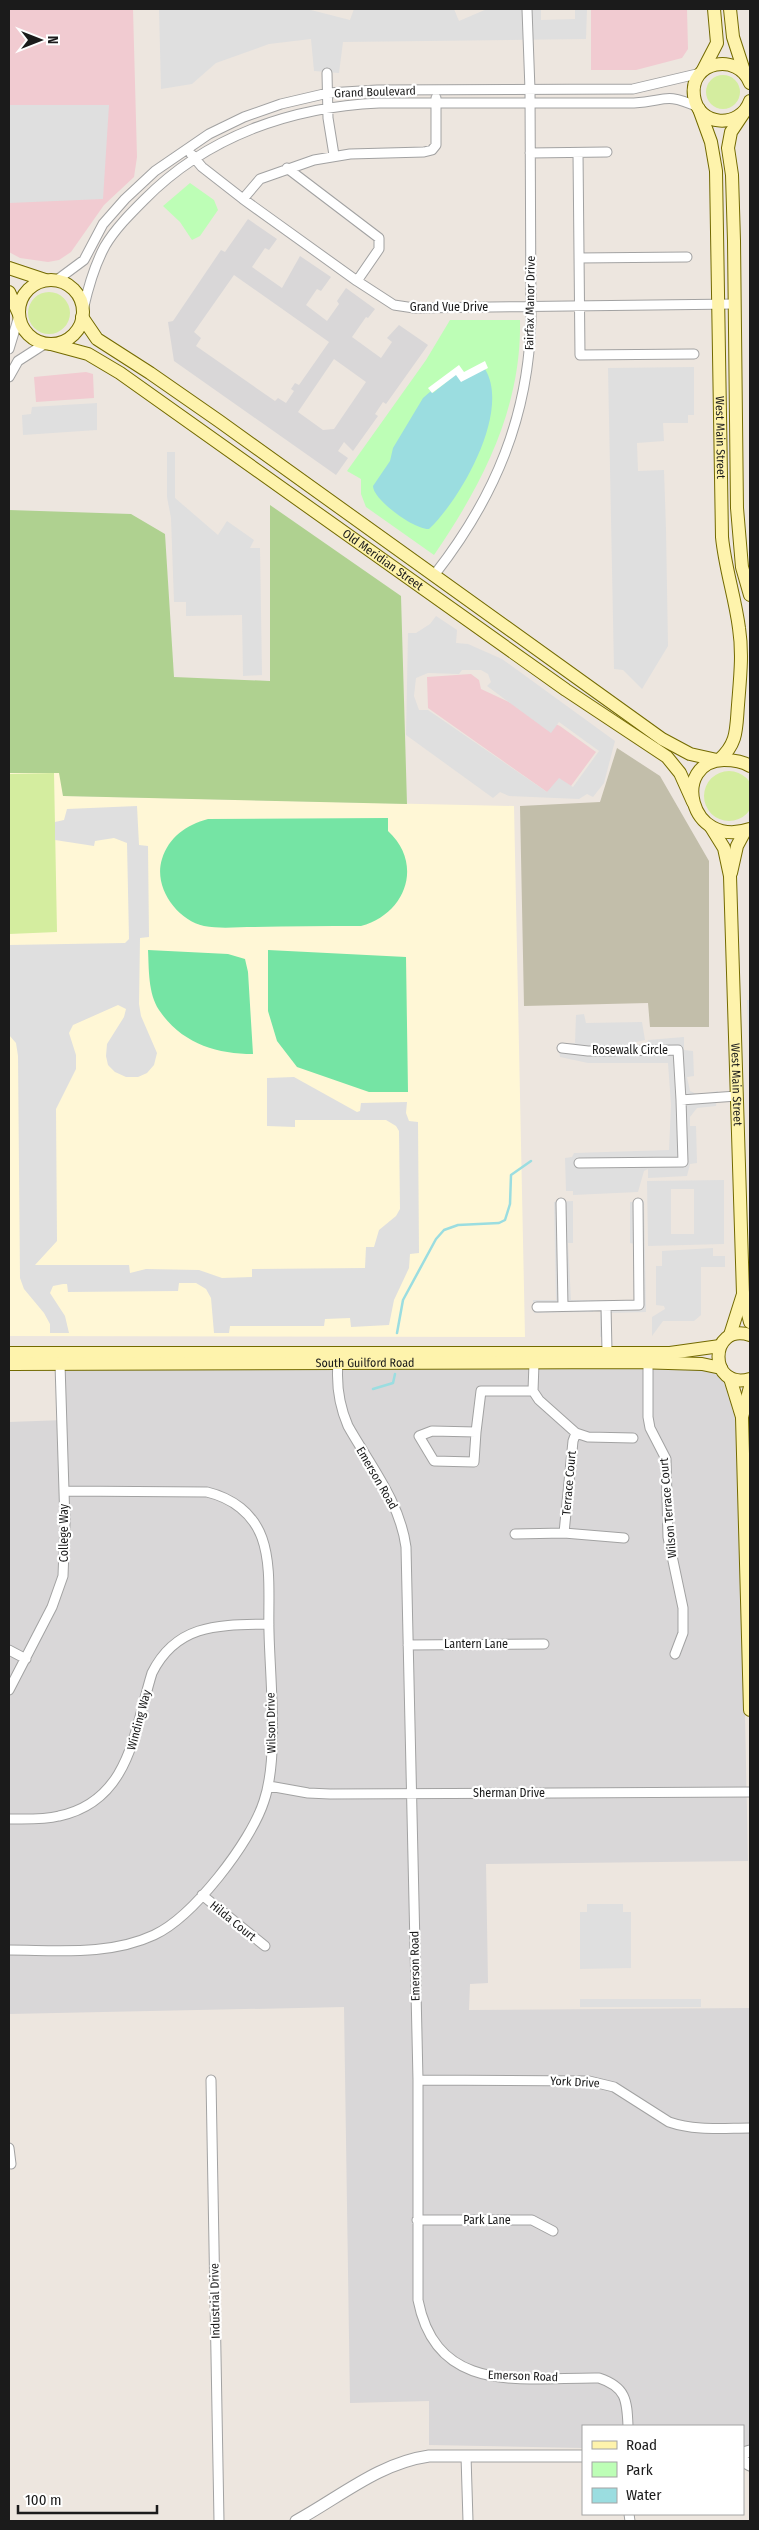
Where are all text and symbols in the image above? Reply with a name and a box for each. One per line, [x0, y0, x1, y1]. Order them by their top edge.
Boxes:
north arrow [15, 15, 65, 65]
text: N [44, 36, 61, 44]
street label: Grand Boulevard [334, 84, 416, 100]
street label: Fairfax Manor Drive [522, 256, 538, 350]
street label: Grand Vue Drive [410, 300, 488, 314]
street label: West Main Street [713, 396, 728, 479]
street label: Old Meridian Street [340, 526, 426, 593]
street label: Rosewalk Circle [592, 1043, 668, 1057]
street label: West Main Street [728, 1043, 745, 1126]
street label: South Guilford Road [316, 1356, 414, 1370]
street label: Emerson Road [353, 1444, 401, 1512]
street label: Terrace Court [559, 1450, 579, 1516]
street label: Wilson Terrace Court [657, 1457, 679, 1559]
street label: College Way [57, 1503, 71, 1562]
street label: Lantern Lane [444, 1637, 508, 1651]
street label: Winding Way [124, 1687, 154, 1752]
street label: Wilson Drive [263, 1692, 279, 1754]
street label: Sherman Drive [473, 1786, 545, 1800]
street label: Hilda Court [207, 1898, 259, 1944]
street label: Emerson Road [407, 1931, 423, 2001]
street label: York Drive [550, 2074, 600, 2090]
street label: Park Lane [463, 2213, 511, 2227]
street label: Industrial Drive [207, 2263, 223, 2339]
street label: Emerson Road [488, 2368, 558, 2384]
legend [582, 2425, 744, 2515]
text: Road [626, 2436, 657, 2454]
text: Park [626, 2461, 653, 2479]
scale bar [18, 2482, 156, 2514]
text: Water [626, 2486, 662, 2504]
text: 100 m [25, 2491, 62, 2509]

